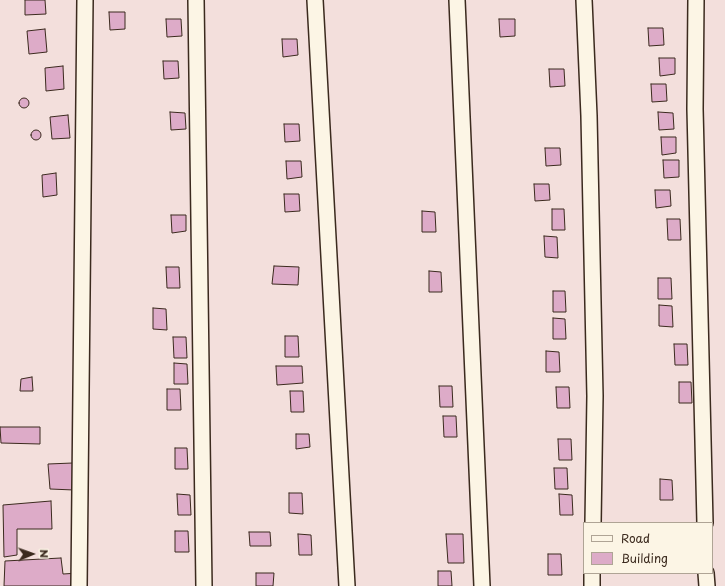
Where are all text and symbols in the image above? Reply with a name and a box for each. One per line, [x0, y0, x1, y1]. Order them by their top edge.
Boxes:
legend [583, 522, 713, 574]
text: Road [621, 529, 650, 547]
north arrow [12, 534, 52, 574]
text: N [36, 549, 53, 558]
text: Building [621, 549, 668, 567]

